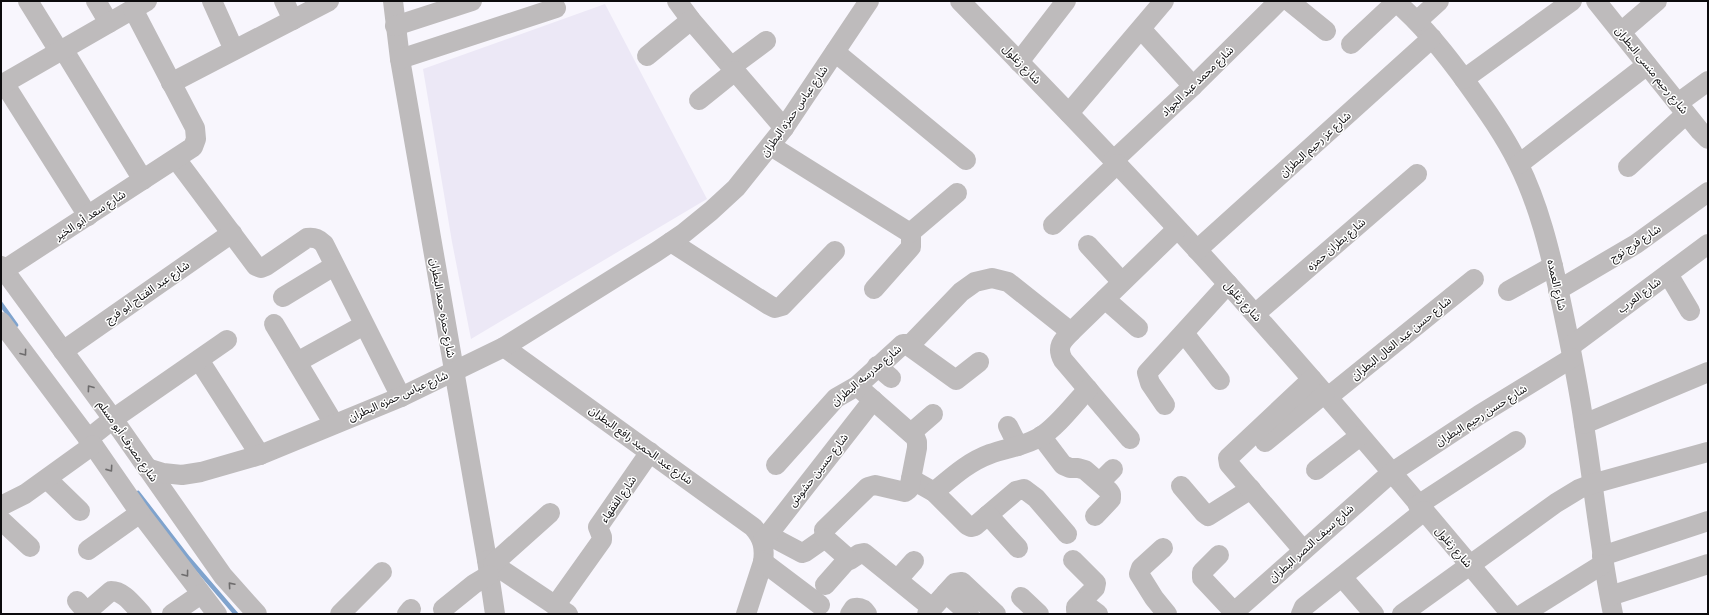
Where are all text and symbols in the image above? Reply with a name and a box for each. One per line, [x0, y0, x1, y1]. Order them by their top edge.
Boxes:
street label: شارع رحيم منسى البطران [1611, 23, 1692, 118]
street label: شارع زغلول [999, 41, 1045, 88]
street label: شارع محمد عبد الجواد [1158, 43, 1237, 120]
street label: شارع عباس حمزه البطران [757, 62, 832, 160]
street label: شارع عز رحيم البطران [1276, 108, 1355, 181]
street label: شارع سعد أبو الخير [51, 187, 129, 244]
street label: شارع بطران حمزه [1304, 214, 1369, 274]
street label: شارع فرج نوح [1607, 221, 1664, 266]
street label: شارع عبد الفتاح أبو فرج [102, 257, 193, 327]
street label: شارع حمزه حمد البطران [426, 257, 459, 359]
street label: شارع العمده [1543, 258, 1570, 313]
street label: شارع العرب [1615, 274, 1664, 317]
street label: شارع زغلول [1220, 278, 1265, 325]
street label: شارع حسن عبد العال البطران [1348, 293, 1455, 383]
street label: شارع مدرسه البطران [828, 341, 905, 409]
one-way arrow [20, 349, 27, 356]
street label: شارع عباس حمزه البطران [346, 367, 451, 425]
street label: شارع حسن رحيم البطران [1433, 381, 1531, 451]
one-way arrow [88, 385, 95, 392]
street label: شارع مصرف أبو مسلم [93, 398, 162, 486]
street label: شارع عبد الحميد رافع البطران [586, 403, 696, 488]
street label: شارع حسين حشوش [785, 430, 852, 510]
one-way arrow [105, 465, 113, 472]
street label: شارع الفقهاء [597, 473, 640, 526]
street label: شارع سيف النصر البطران [1266, 501, 1357, 586]
street label: شارع زغلول [1432, 524, 1476, 571]
one-way arrow [181, 570, 188, 577]
one-way arrow [228, 582, 235, 589]

